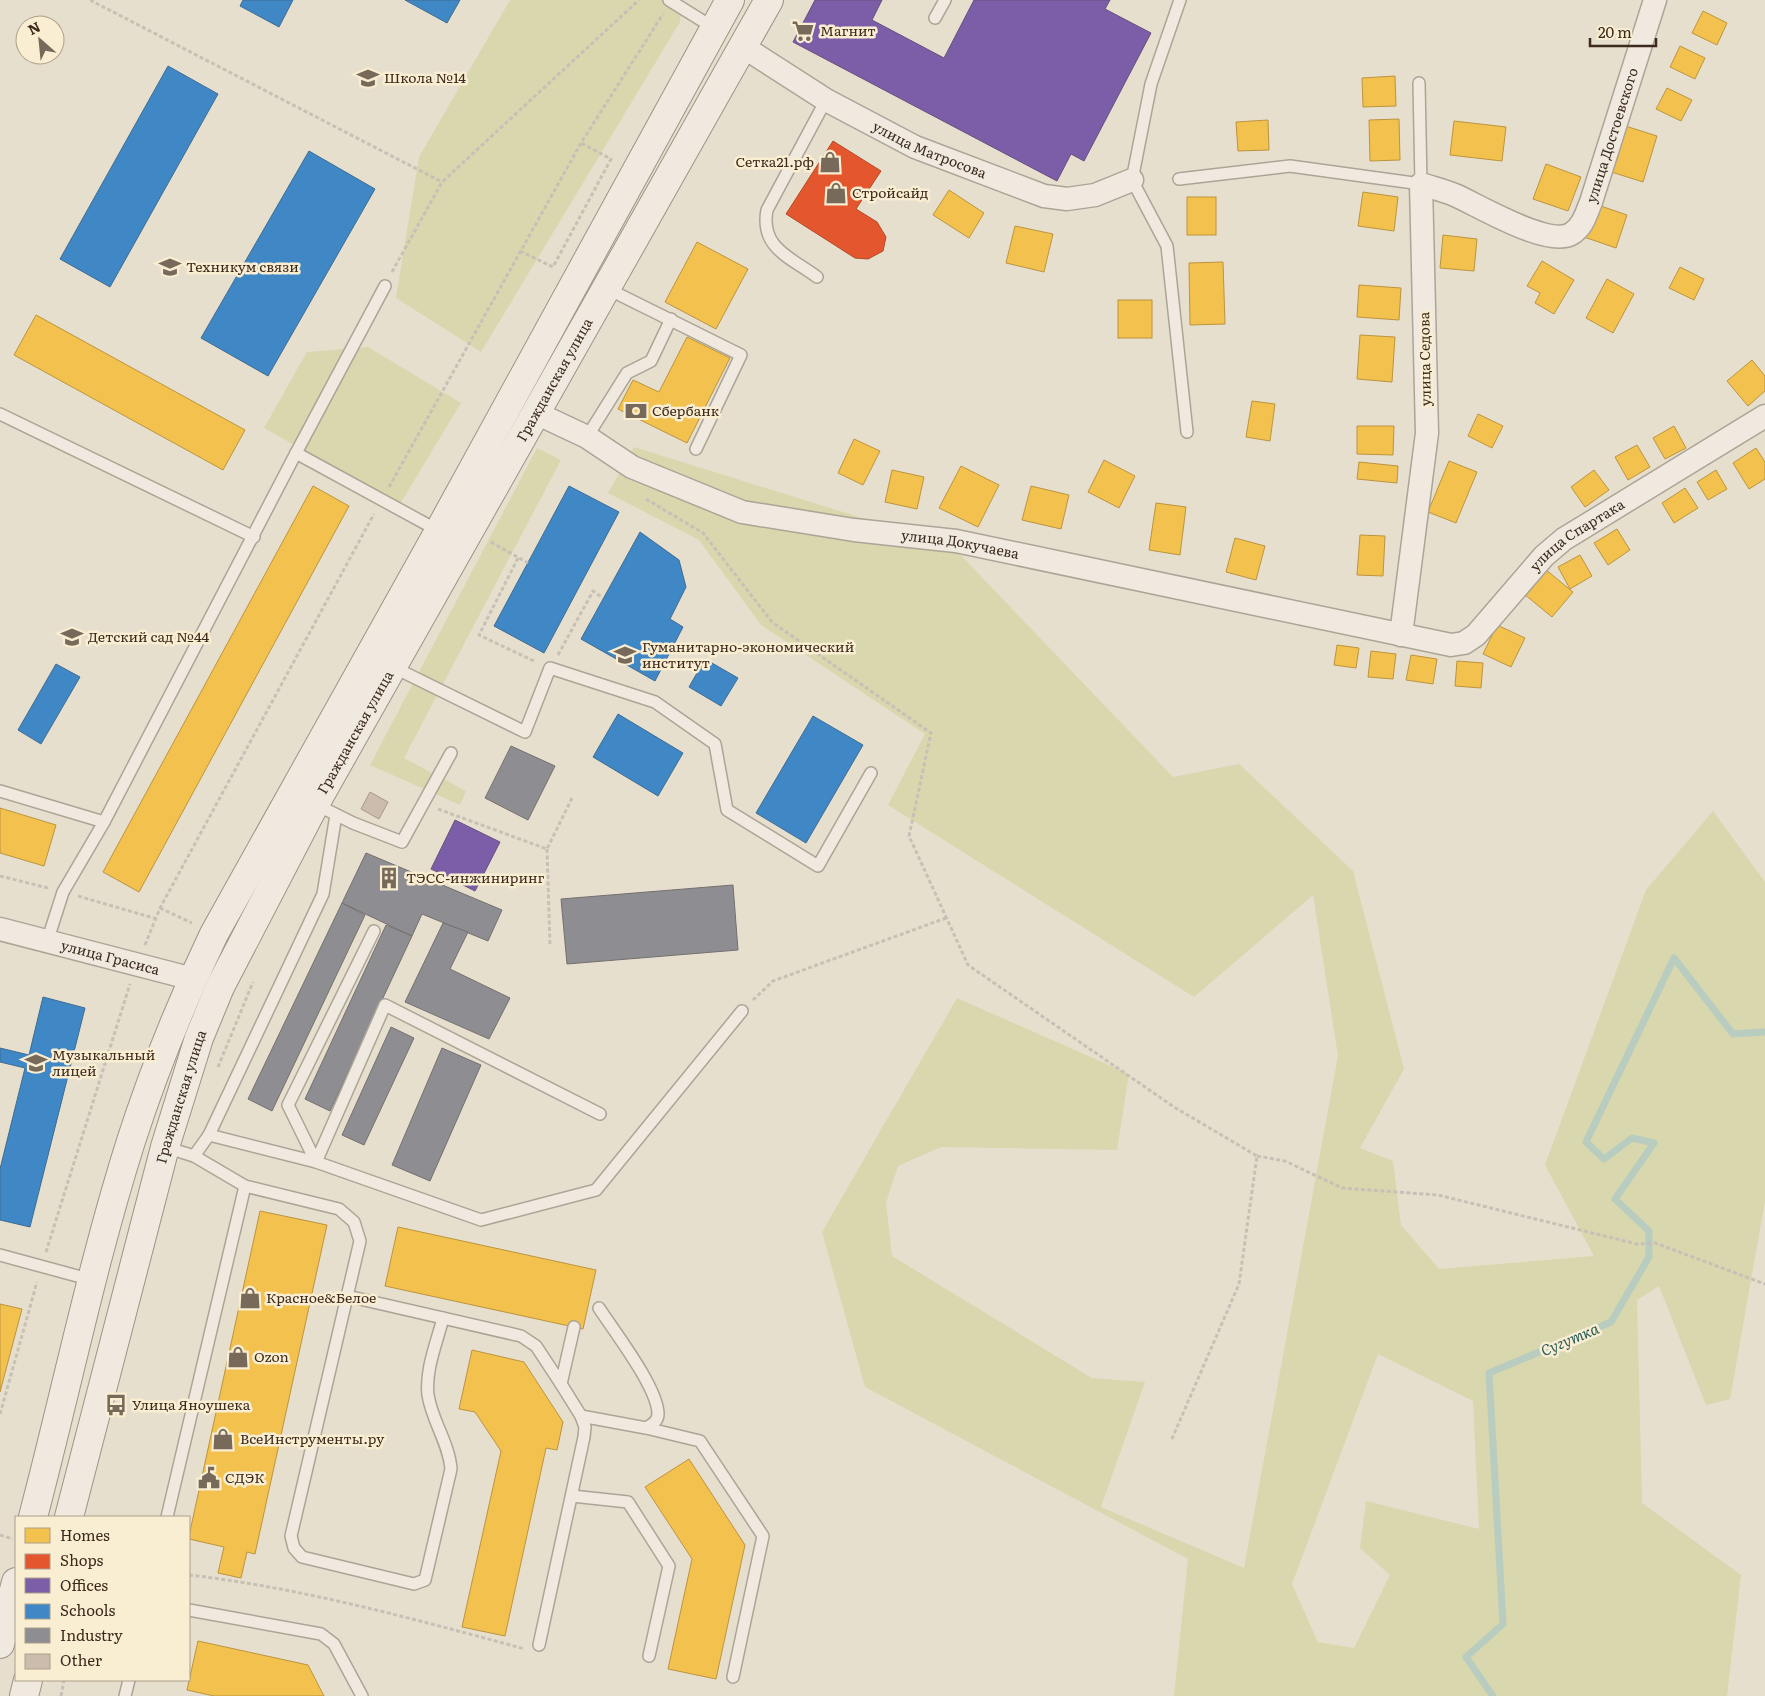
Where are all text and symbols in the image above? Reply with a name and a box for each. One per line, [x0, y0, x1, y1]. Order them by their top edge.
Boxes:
north arrow [15, 15, 65, 65]
scale bar [1590, 15, 1656, 47]
text: N [24, 16, 44, 39]
supermarket icon: Магнит [790, 18, 816, 44]
place label: Магнит [820, 20, 876, 40]
text: 20 m [1598, 20, 1632, 43]
school or university icon: Школа №14 [355, 65, 381, 91]
street label: улица Достоевского [1580, 65, 1642, 205]
place label: Школа №14 [384, 67, 466, 87]
street label: улица Матросова [869, 115, 990, 182]
shop icon: Сетка21.рф [817, 149, 843, 175]
place label: Сетка21.рф [736, 151, 814, 171]
shop icon: Стройсайд [823, 180, 849, 206]
place label: Стройсайд [852, 182, 928, 202]
school or university icon: Техникум связи [157, 254, 183, 280]
place label: Техникум связи [186, 256, 299, 276]
street label: улица Седова [1413, 311, 1435, 406]
street label: Гражданская улица [511, 313, 597, 445]
bank icon: Сбербанк [623, 398, 649, 424]
place label: Сбербанк [652, 400, 720, 420]
street label: улица Спартака [1524, 493, 1628, 575]
street label: улица Докучаева [900, 524, 1022, 563]
school or university icon: Детский сад №44 [59, 624, 85, 650]
place label: Детский сад №44 [88, 626, 210, 646]
place label: Гуманитарно-экономический институт [642, 636, 854, 672]
school or university icon: Гуманитарно-экономический институт [612, 642, 638, 668]
street label: Гражданская улица [312, 666, 398, 797]
building icon: ТЭСС-инжиниринг [376, 865, 402, 891]
place label: ТЭСС-инжиниринг [406, 867, 545, 887]
street label: улица Грасиса [59, 934, 163, 979]
street label: Гражданская улица [150, 1026, 211, 1165]
place label: Музыкальный лицей [52, 1044, 155, 1080]
school or university icon: Музыкальный лицей [23, 1050, 49, 1076]
shop icon: Красное&Белое [237, 1285, 263, 1311]
place label: Красное&Белое [266, 1287, 376, 1307]
water label: Сугутка [1537, 1316, 1603, 1361]
shop icon: Ozon [225, 1344, 251, 1370]
place label: Ozon [254, 1346, 289, 1366]
bus stop icon: Улица Яноушека [103, 1392, 129, 1418]
place label: Улица Яноушека [132, 1394, 251, 1414]
shop icon: ВсеИнструменты.ру [210, 1426, 236, 1452]
place label: ВсеИнструменты.ру [240, 1428, 385, 1448]
public building icon: СДЭК [196, 1465, 222, 1491]
place label: СДЭК [225, 1467, 265, 1487]
legend [15, 1516, 190, 1681]
text: Homes [60, 1523, 110, 1546]
text: Shops [60, 1548, 103, 1571]
text: Offices [60, 1573, 108, 1596]
text: Schools [60, 1598, 116, 1621]
text: Industry [60, 1623, 123, 1646]
text: Other [60, 1648, 102, 1671]

